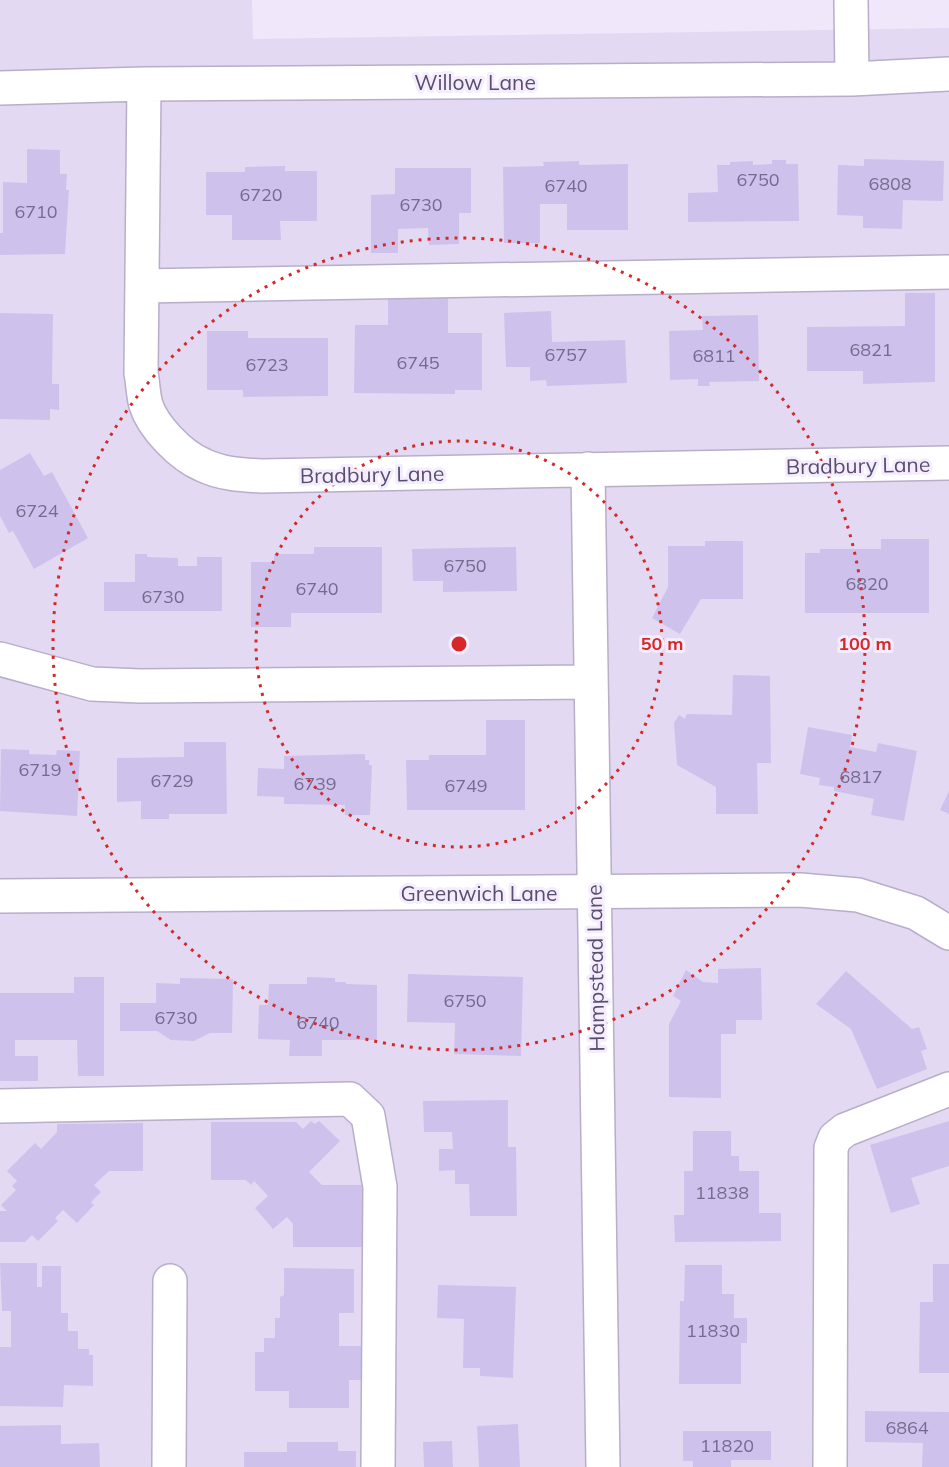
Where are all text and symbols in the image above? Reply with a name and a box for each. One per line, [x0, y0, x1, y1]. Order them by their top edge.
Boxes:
street label: Willow Lane [414, 69, 536, 95]
house number: 6750 [736, 168, 780, 191]
house number: 6808 [868, 172, 912, 195]
house number: 6740 [544, 174, 588, 197]
house number: 6720 [239, 183, 283, 206]
house number: 6730 [399, 193, 443, 216]
house number: 6710 [14, 200, 58, 223]
house number: 6821 [849, 338, 893, 361]
house number: 6757 [544, 343, 588, 366]
house number: 6811 [692, 344, 736, 367]
house number: 6745 [396, 351, 440, 374]
house number: 6723 [245, 353, 289, 376]
street label: Bradbury Lane [786, 451, 930, 479]
street label: Bradbury Lane [300, 460, 444, 488]
house number: 6724 [15, 499, 59, 522]
house number: 6750 [443, 554, 487, 577]
house number: 6820 [845, 572, 889, 595]
house number: 6740 [295, 577, 339, 600]
house number: 6730 [141, 585, 185, 608]
text: 50 m [641, 632, 683, 655]
text: 100 m [838, 632, 892, 655]
centre of rings [449, 634, 469, 654]
house number: 6719 [18, 758, 62, 781]
house number: 6817 [839, 765, 883, 788]
house number: 6729 [150, 769, 194, 792]
house number: 6739 [293, 772, 337, 795]
house number: 6749 [444, 774, 488, 797]
street label: Greenwich Lane [400, 880, 558, 906]
street label: Hampstead Lane [581, 884, 609, 1052]
house number: 6750 [443, 989, 487, 1012]
house number: 6730 [154, 1006, 198, 1029]
house number: 6740 [296, 1011, 340, 1034]
house number: 11838 [695, 1181, 749, 1204]
house number: 11830 [686, 1319, 740, 1342]
house number: 6864 [885, 1416, 929, 1439]
house number: 11820 [700, 1434, 754, 1457]

